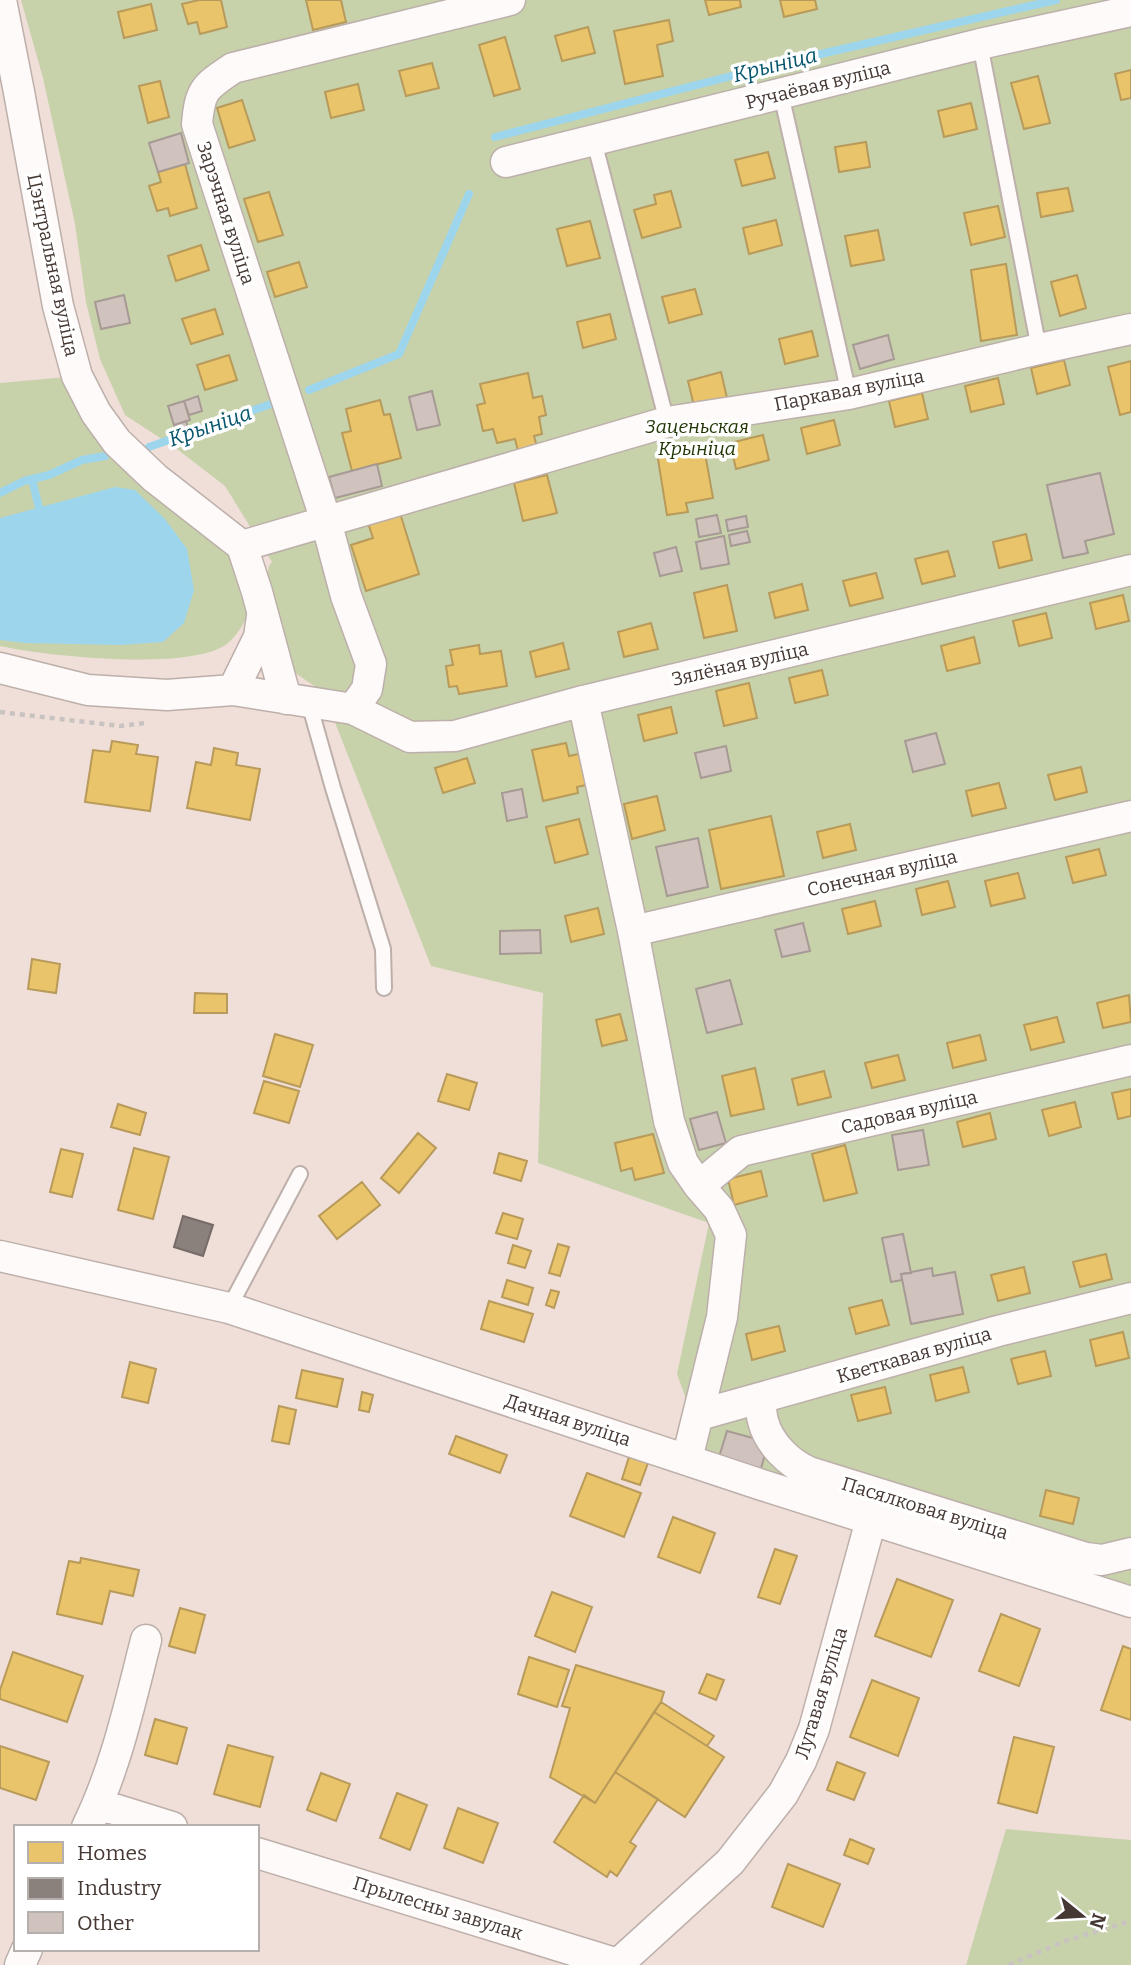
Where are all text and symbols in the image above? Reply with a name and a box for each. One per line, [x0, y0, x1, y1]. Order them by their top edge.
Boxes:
water label: Крыніца [730, 42, 820, 88]
street label: Ручаёвая вуліца [743, 56, 893, 114]
street label: Зарэчная вуліца [192, 139, 260, 288]
street label: Цэнтральная вуліца [22, 172, 84, 359]
street label: Паркавая вуліца [772, 364, 927, 416]
water label: Крыніца [165, 400, 255, 452]
park label: Заценьская Крыніца [645, 415, 749, 460]
street label: Зялёная вуліца [669, 637, 811, 691]
street label: Сонечная вуліца [805, 844, 960, 901]
street label: Садовая вуліца [838, 1085, 980, 1139]
street label: Кветкавая вуліца [834, 1322, 995, 1388]
street label: Дачная вуліца [502, 1389, 634, 1451]
street label: Пасялковая вуліца [839, 1472, 1011, 1544]
street label: Лугавая вуліца [790, 1624, 852, 1762]
legend [14, 1825, 259, 1951]
text: Homes [77, 1840, 147, 1866]
street label: Прылесны завулак [350, 1871, 526, 1945]
text: Industry [77, 1875, 162, 1901]
north arrow [1047, 1881, 1117, 1951]
text: Other [77, 1910, 134, 1936]
text: N [1084, 1911, 1111, 1932]

